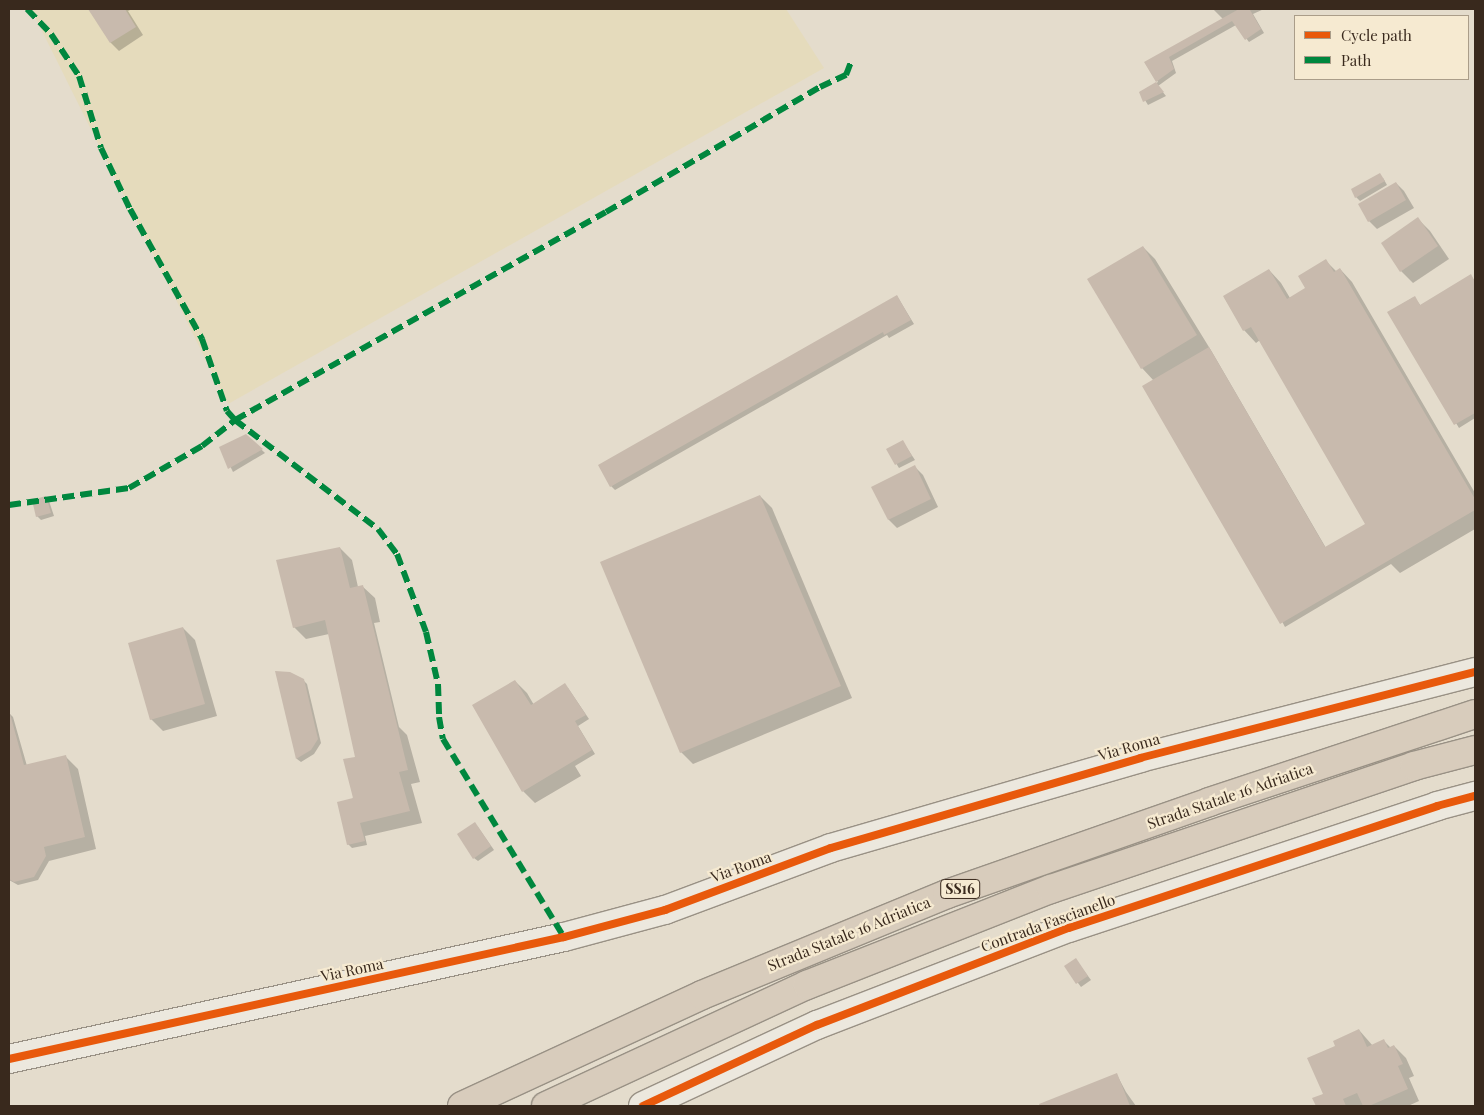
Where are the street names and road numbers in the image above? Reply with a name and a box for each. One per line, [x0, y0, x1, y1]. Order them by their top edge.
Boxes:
street label: Via Roma [1096, 730, 1162, 764]
street label: Strada Statale 16 Adriatica [1144, 759, 1316, 833]
street label: Via Roma [708, 848, 774, 886]
road number: SS16 [940, 878, 980, 901]
street label: Contrada Fascianello [978, 890, 1118, 956]
street label: Strada Statale 16 Adriatica [765, 893, 933, 975]
street label: Via Roma [319, 955, 385, 985]

